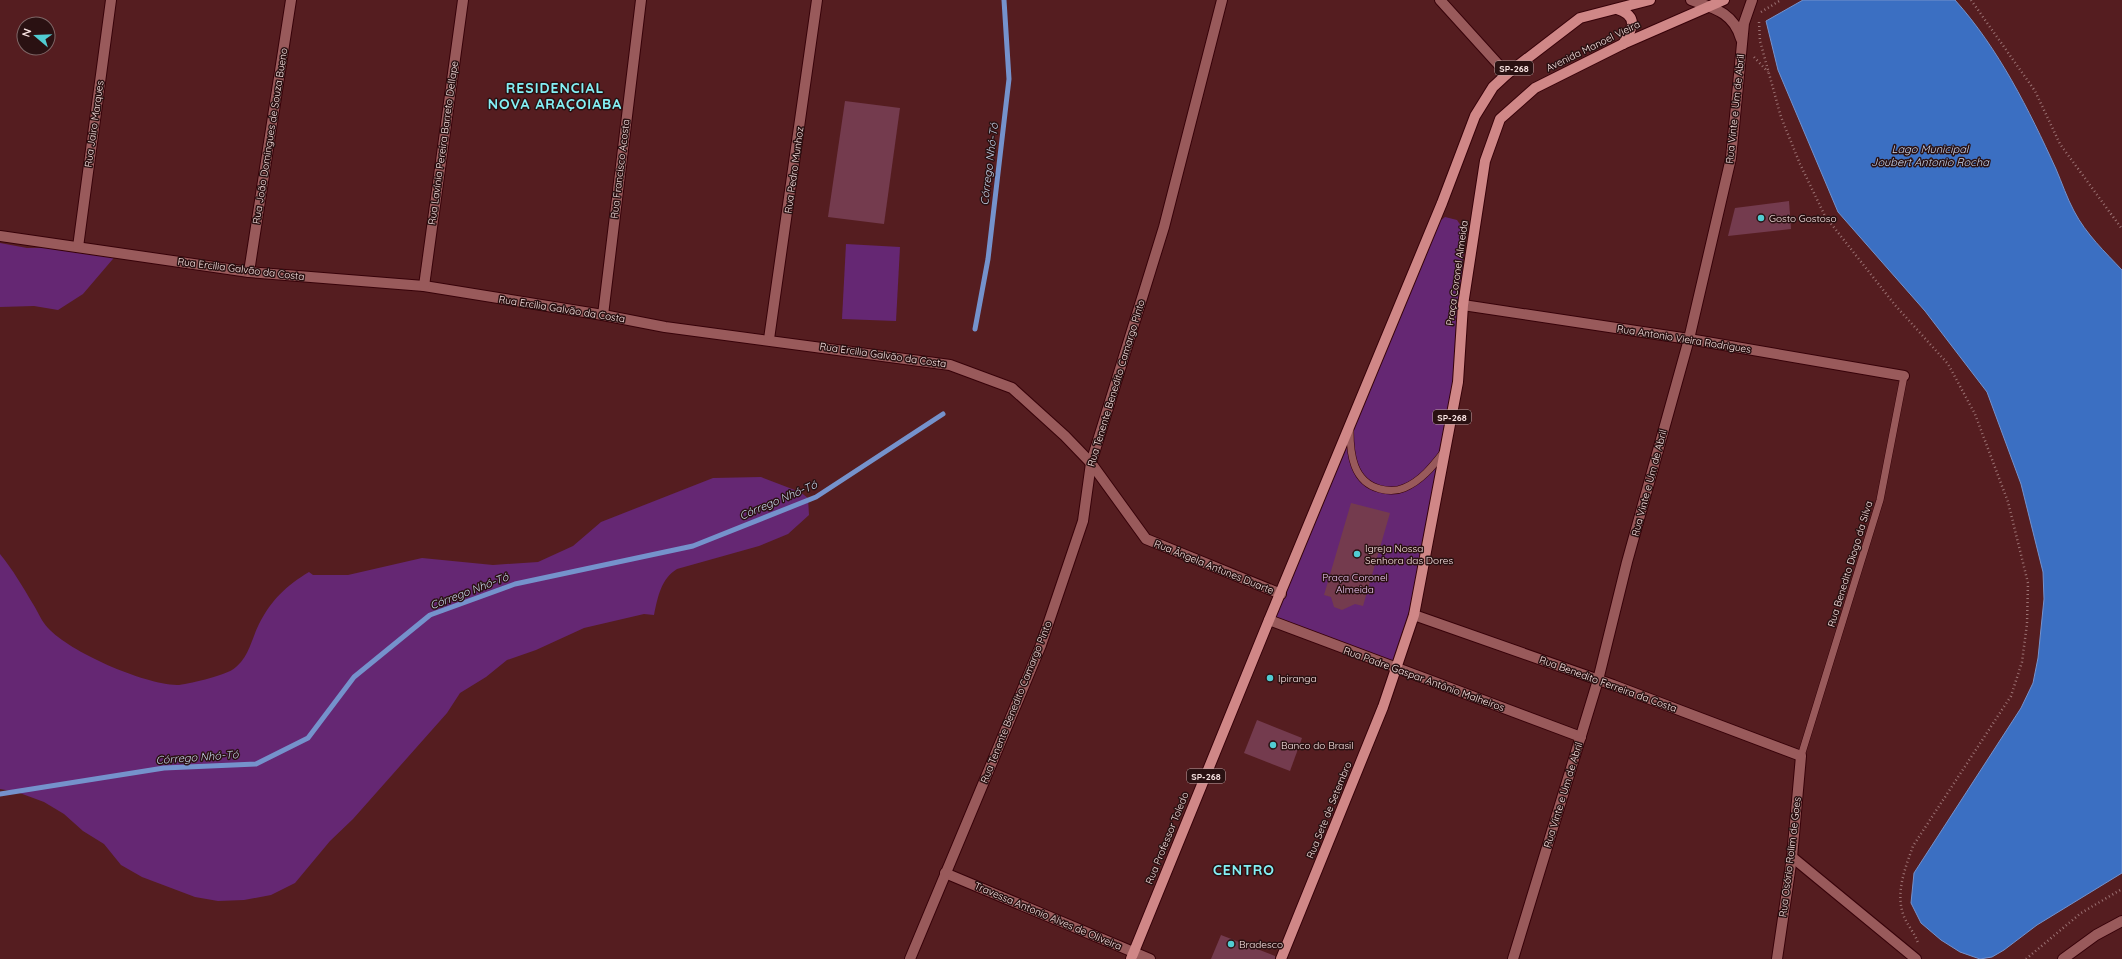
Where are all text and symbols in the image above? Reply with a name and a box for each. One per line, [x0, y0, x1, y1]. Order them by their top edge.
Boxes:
north arrow [16, 16, 56, 56]
street label: Avenida Manoel Vieira [1544, 18, 1642, 74]
text: N [19, 27, 34, 39]
street label: Rua João Domingues de Souza Bueno [250, 47, 290, 225]
street label: Rua Vinte e Um de Abril [1723, 54, 1747, 164]
street label: Rua Lavínia Pereira Barreto Dellape [425, 60, 461, 226]
road number: SP-268 [1495, 61, 1533, 75]
street label: Rua Jairo Marques [81, 79, 107, 168]
district label: RESIDENCIAL NOVA ARAÇOIABA [488, 79, 622, 113]
street label: Rua Francisco Acosta [607, 119, 633, 219]
water label: Córrego Nhó-Tó [977, 121, 1001, 206]
street label: Rua Pedro Munhoz [781, 126, 807, 214]
water label: Lago Municipal Joubert Antonio Rocha [1871, 142, 1990, 169]
place label: Gosto Gostoso [1769, 212, 1837, 225]
marker: Gosto Gostoso [1756, 213, 1766, 223]
street label: Praça Coronel Almeida [1443, 219, 1471, 327]
street label: Rua Ercilia Galvão da Costa [177, 255, 305, 283]
street label: Rua Ercilia Galvão da Costa [498, 293, 626, 325]
street label: Rua Tenente Benedito Camargo Pinto [1084, 298, 1148, 468]
street label: Rua Antonio Vieira Rodrigues [1616, 322, 1752, 356]
street label: Rua Ercilia Galvão da Costa [819, 340, 947, 370]
road number: SP-268 [1433, 410, 1471, 424]
street label: Rua Vinte e Um de Abril [1628, 428, 1670, 538]
water label: Córrego Nhó-Tó [737, 477, 820, 523]
street label: Rua Benedito Diogo da Silva [1825, 499, 1875, 629]
street label: Rua Ângela Antunes Duarte [1152, 537, 1276, 597]
place label: Igreja Nossa Senhora das Dores [1365, 542, 1453, 567]
marker: Igreja Nossa Senhora das Dores [1352, 549, 1362, 559]
water label: Córrego Nhó-Tó [428, 569, 512, 612]
park label: Praça Coronel Almeida [1322, 571, 1388, 596]
street label: Rua Tenente Benedito Camargo Pinto [977, 619, 1055, 785]
street label: Rua Padre Gaspar Antônio Malheiros [1342, 644, 1507, 714]
street label: Rua Benedito Ferreira da Costa [1537, 653, 1679, 715]
place label: Ipiranga [1278, 672, 1317, 685]
marker: Ipiranga [1265, 673, 1275, 683]
place label: Banco do Brasil [1281, 739, 1354, 752]
marker: Banco do Brasil [1268, 740, 1278, 750]
street label: Rua Vinte e Um de Abril [1541, 741, 1585, 849]
water label: Córrego Nhó-Tó [155, 747, 240, 767]
street label: Rua Sete de Setembro [1304, 760, 1354, 860]
road number: SP-268 [1187, 769, 1225, 783]
street label: Rua Professor Toledo [1143, 790, 1191, 886]
street label: Rua Osório Rolim de Goes [1776, 796, 1804, 918]
district label: CENTRO [1213, 861, 1275, 879]
street label: Travessa Antonio Alves de Oliveira [972, 879, 1124, 953]
place label: Bradesco [1239, 938, 1283, 951]
marker: Bradesco [1226, 939, 1236, 949]

